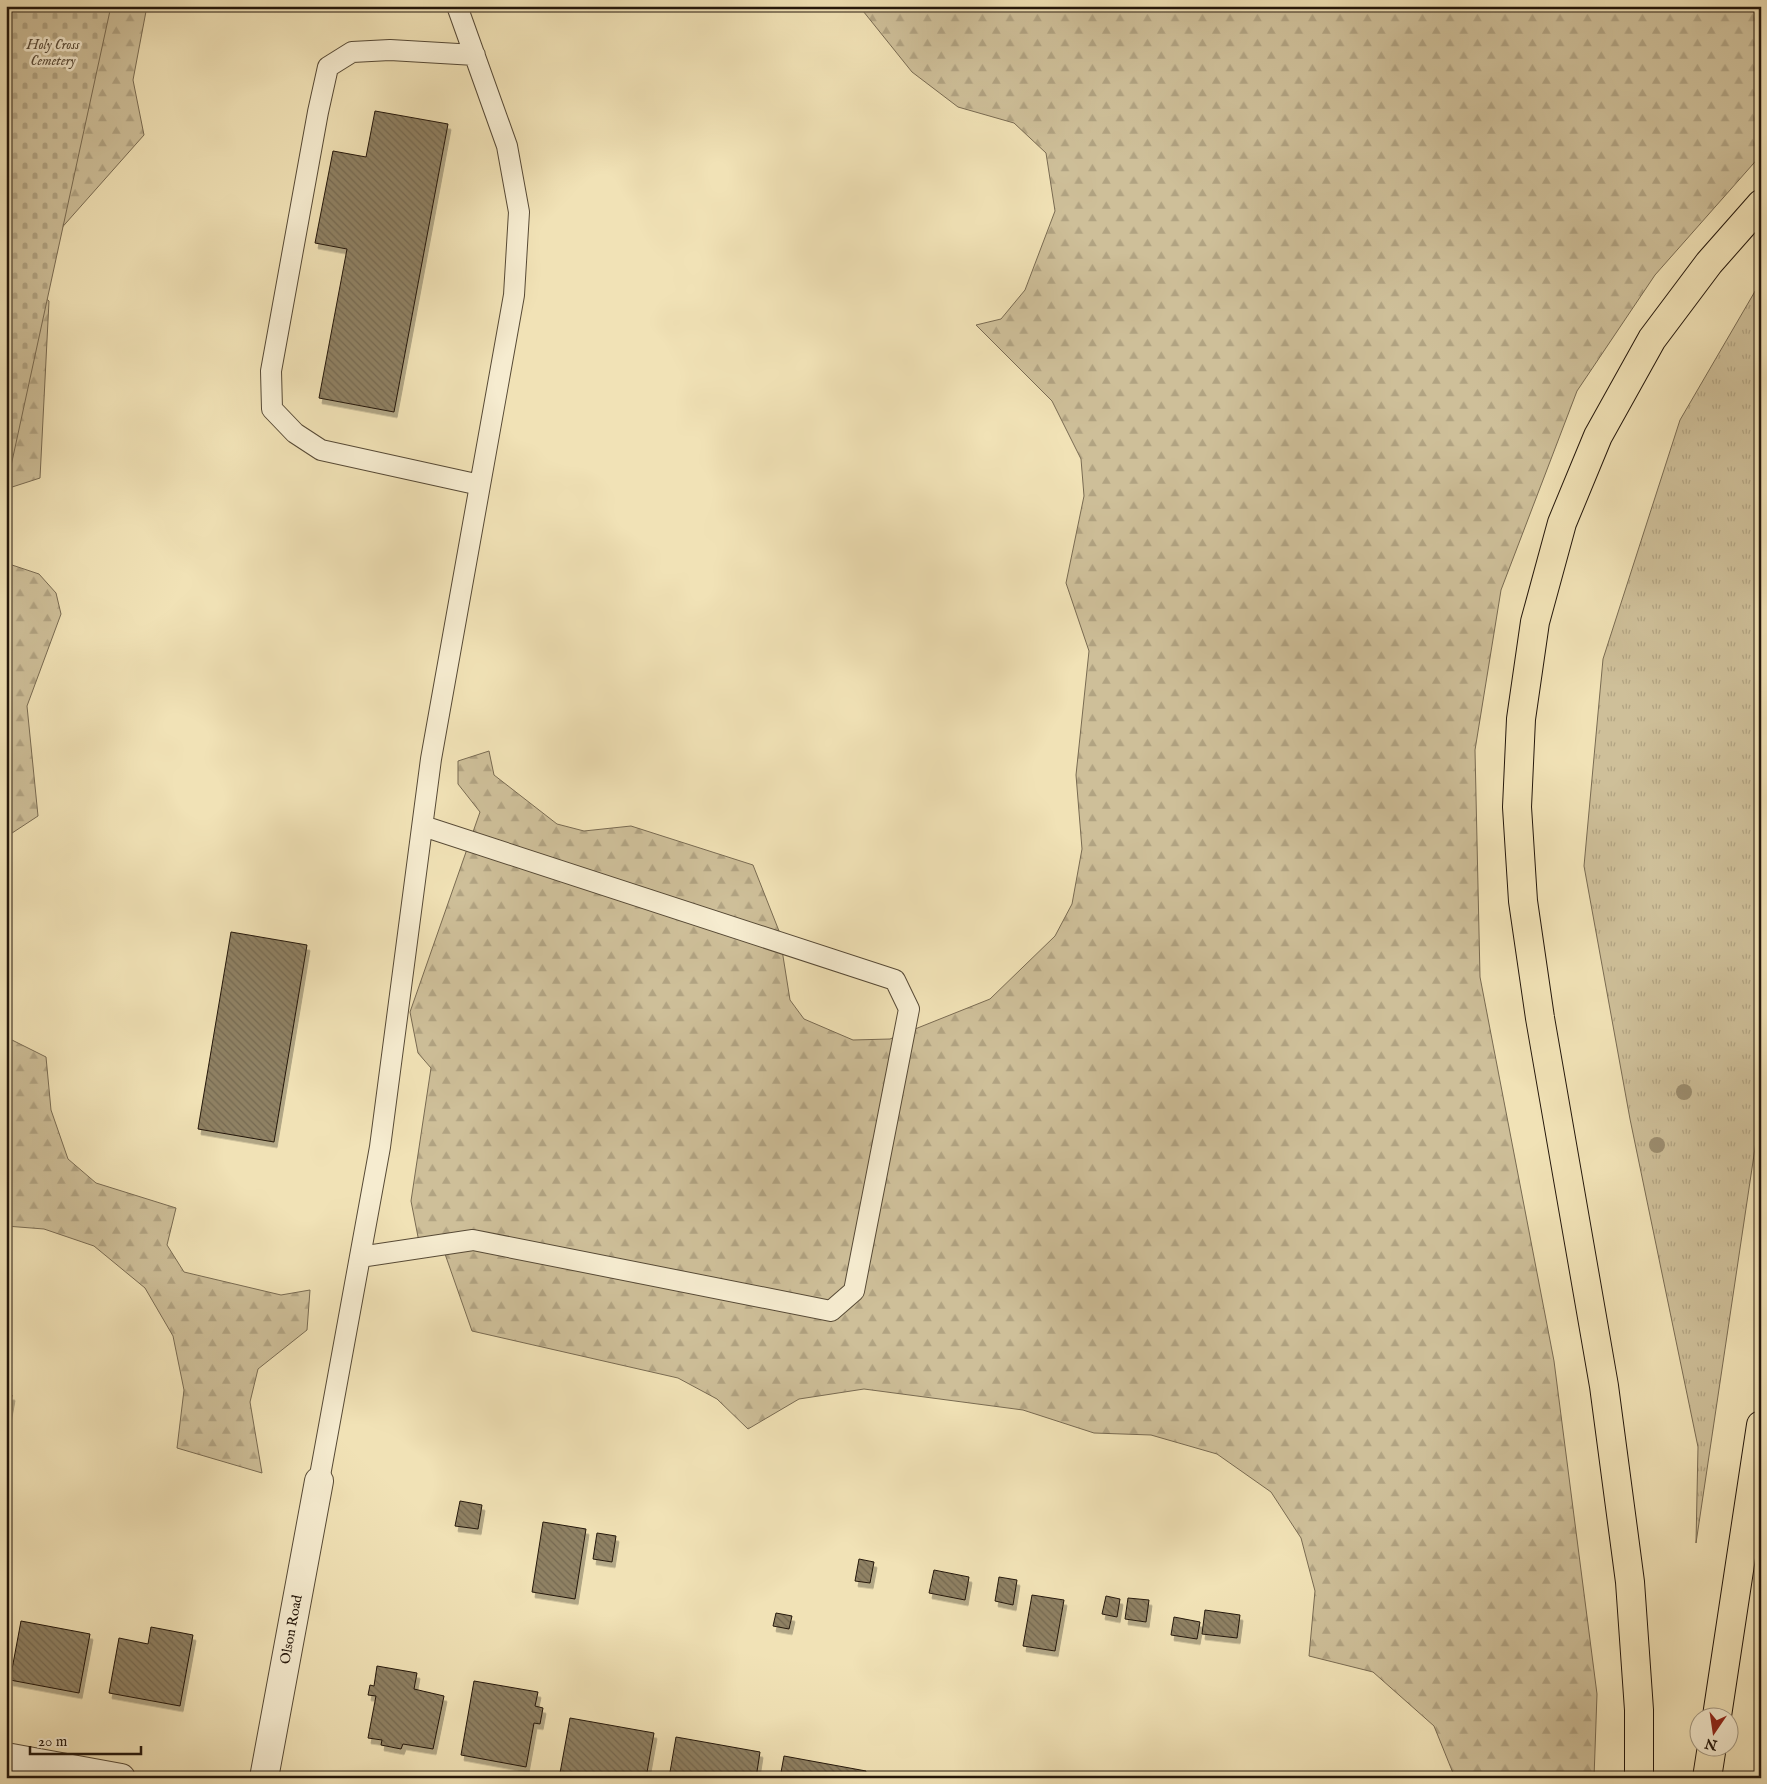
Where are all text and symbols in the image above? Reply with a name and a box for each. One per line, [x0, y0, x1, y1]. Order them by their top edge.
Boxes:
park label: Holy Cross Cemetery [26, 36, 80, 70]
street label: Olson Road [276, 1593, 307, 1666]
north arrow [1690, 1706, 1740, 1756]
scale bar [30, 1724, 141, 1756]
text: 20 m [38, 1732, 68, 1751]
text: N [1703, 1734, 1720, 1754]

